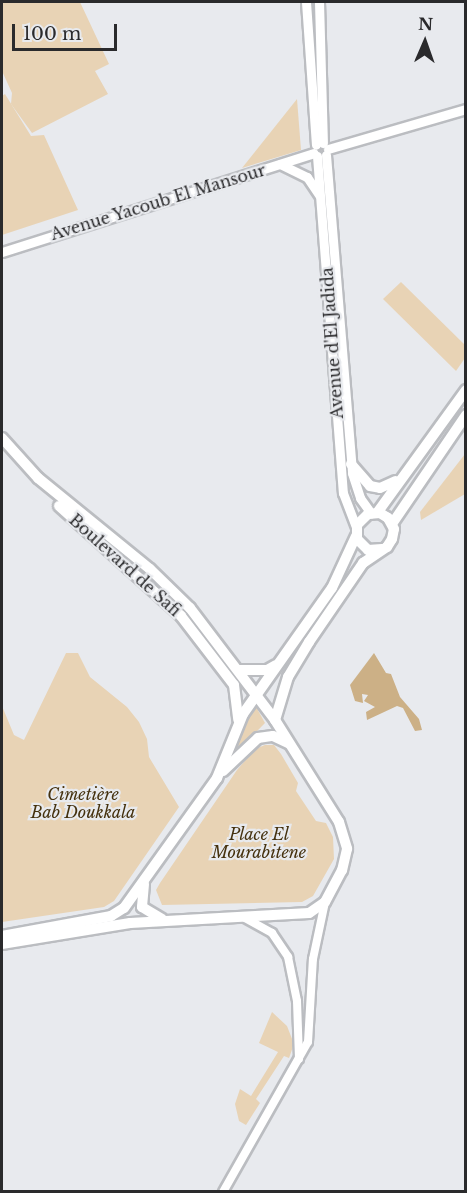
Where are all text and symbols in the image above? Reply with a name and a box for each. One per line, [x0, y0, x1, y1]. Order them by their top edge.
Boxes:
scale bar [15, 12, 120, 50]
north arrow [395, 12, 455, 72]
text: N [418, 14, 433, 34]
text: 100 m [23, 23, 81, 45]
street label: Avenue Yacoub El Mansour [48, 160, 268, 244]
street label: Avenue d'El Jadida [317, 267, 347, 419]
street label: Boulevard de Safi [65, 510, 185, 620]
park label: Cimetière Bab Doukkala [31, 784, 135, 822]
park label: Place El Mourabitene [212, 824, 306, 862]

